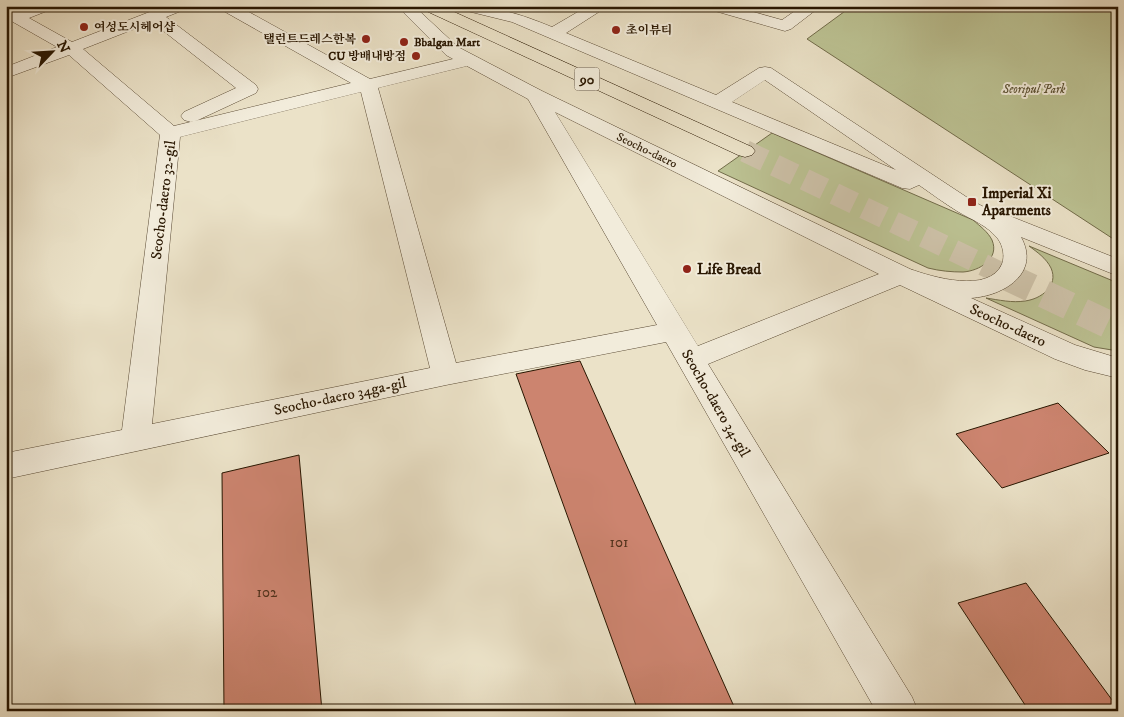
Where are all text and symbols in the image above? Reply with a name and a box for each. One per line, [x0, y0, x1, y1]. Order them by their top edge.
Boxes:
place label: 여성도시헤어샵 [94, 20, 176, 35]
marker: 여성도시헤어샵 [78, 21, 90, 33]
place label: 초이뷰티 [626, 23, 672, 38]
marker: 초이뷰티 [610, 24, 622, 36]
north arrow [28, 28, 78, 78]
place label: 탤런트드레스한복 [263, 32, 356, 47]
marker: 탤런트드레스한복 [360, 33, 372, 45]
place label: Bbalgan Mart [414, 35, 480, 50]
marker: Bbalgan Mart [398, 36, 410, 48]
text: N [52, 38, 74, 56]
place label: CU 방배내방점 [328, 49, 406, 64]
marker: CU 방배내방점 [410, 50, 422, 62]
road number: 90 [574, 68, 600, 90]
park label: Seoripul Park [1002, 82, 1065, 97]
street label: Seocho-daero [614, 129, 680, 172]
street label: Seocho-daero 32-gil [147, 139, 180, 261]
place label: Imperial Xi Apartments [981, 184, 1052, 220]
marker: Imperial Xi Apartments [966, 196, 978, 208]
place label: Life Bread [697, 260, 761, 279]
marker: Life Bread [681, 263, 693, 275]
street label: Seocho-daero [967, 300, 1049, 351]
street label: Seocho-daero 34-gil [677, 346, 754, 461]
street label: Seocho-daero 34ga-gil [272, 373, 409, 420]
house number: 101 [610, 533, 628, 552]
house number: 102 [257, 583, 278, 602]

